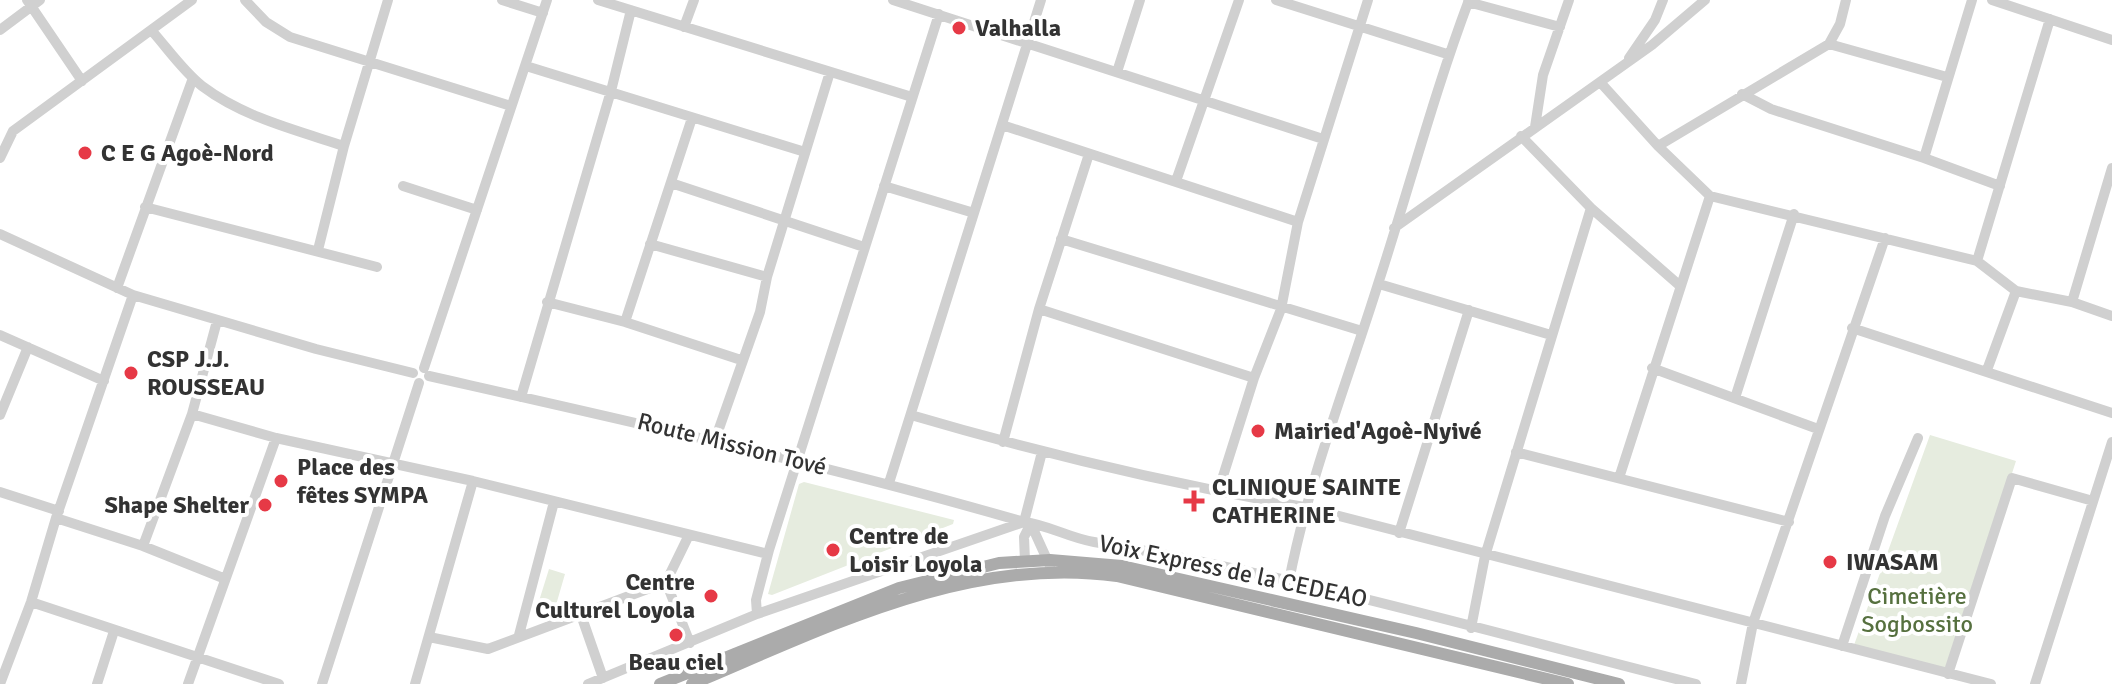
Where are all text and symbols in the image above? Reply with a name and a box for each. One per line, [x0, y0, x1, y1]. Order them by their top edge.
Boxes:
place label: Valhalla [975, 13, 1061, 43]
marker: Valhalla [950, 19, 968, 37]
place label: C E G Agoè-Nord [101, 138, 274, 168]
marker: C E G Agoè-Nord [76, 144, 94, 162]
place label: CSP J.J. ROUSSEAU [147, 344, 265, 402]
marker: CSP J.J. ROUSSEAU [122, 364, 140, 382]
street label: Route Mission Tové [634, 406, 830, 482]
place label: Mairied'Agoè-Nyivé [1274, 416, 1482, 446]
marker: Mairied'Agoè-Nyivé [1249, 422, 1267, 440]
place label: Place des fêtes SYMPA [296, 452, 429, 510]
marker: Place des fêtes SYMPA [272, 472, 290, 490]
place label: CLINIQUE SAINTE CATHERINE [1212, 472, 1401, 530]
place label: Shape Shelter [104, 490, 249, 520]
marker: CLINIQUE SAINTE CATHERINE [1183, 490, 1205, 512]
marker: Shape Shelter [256, 496, 274, 514]
place label: Centre de Loisir Loyola [849, 521, 982, 579]
street label: Voix Express de la CEDEAO [1096, 528, 1370, 614]
marker: Centre de Loisir Loyola [824, 541, 842, 559]
place label: IWASAM [1846, 547, 1939, 577]
marker: IWASAM [1821, 553, 1839, 571]
place label: Centre Culturel Loyola [535, 567, 695, 625]
park label: Cimetière Sogbossito [1861, 581, 1973, 639]
marker: Centre Culturel Loyola [702, 587, 720, 605]
marker: Beau ciel [667, 626, 685, 644]
place label: Beau ciel [628, 647, 724, 677]

